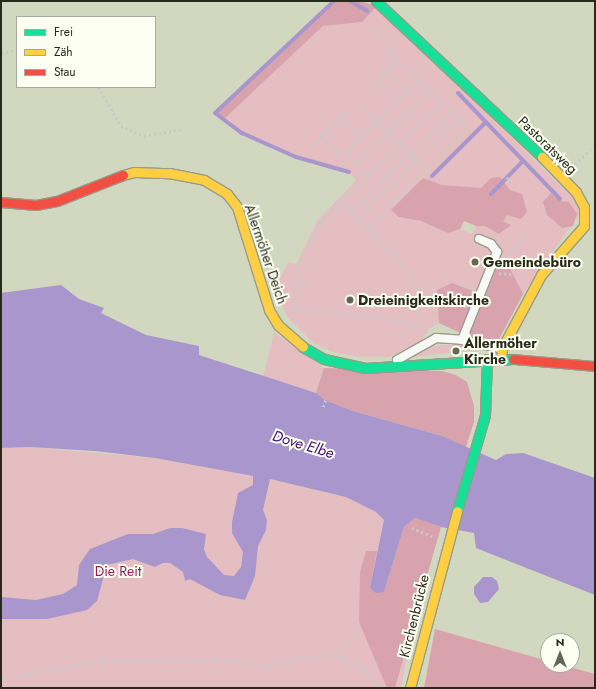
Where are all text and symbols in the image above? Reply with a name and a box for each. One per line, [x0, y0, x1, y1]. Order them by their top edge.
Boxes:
legend [16, 16, 156, 88]
text: Frei [54, 23, 73, 41]
text: Zäh [54, 43, 73, 61]
text: Stau [54, 63, 76, 81]
street label: Pastoratsweg [515, 113, 581, 177]
street label: Allermöher Deich [241, 202, 291, 306]
place label: Gemeindebüro [483, 254, 581, 270]
marker: Gemeindebüro [470, 257, 480, 267]
place label: Dreieinigkeitskirche [358, 292, 489, 308]
marker: Dreieinigkeitskirche [345, 295, 355, 305]
place label: Allermöher Kirche [464, 335, 537, 368]
marker: Allermöher Kirche [451, 346, 461, 356]
water label: Dove Elbe [270, 427, 336, 463]
park label: Die Reit [95, 563, 141, 579]
street label: Kirchenbrücke [396, 573, 432, 659]
north arrow [540, 633, 580, 673]
text: N [556, 634, 564, 650]

